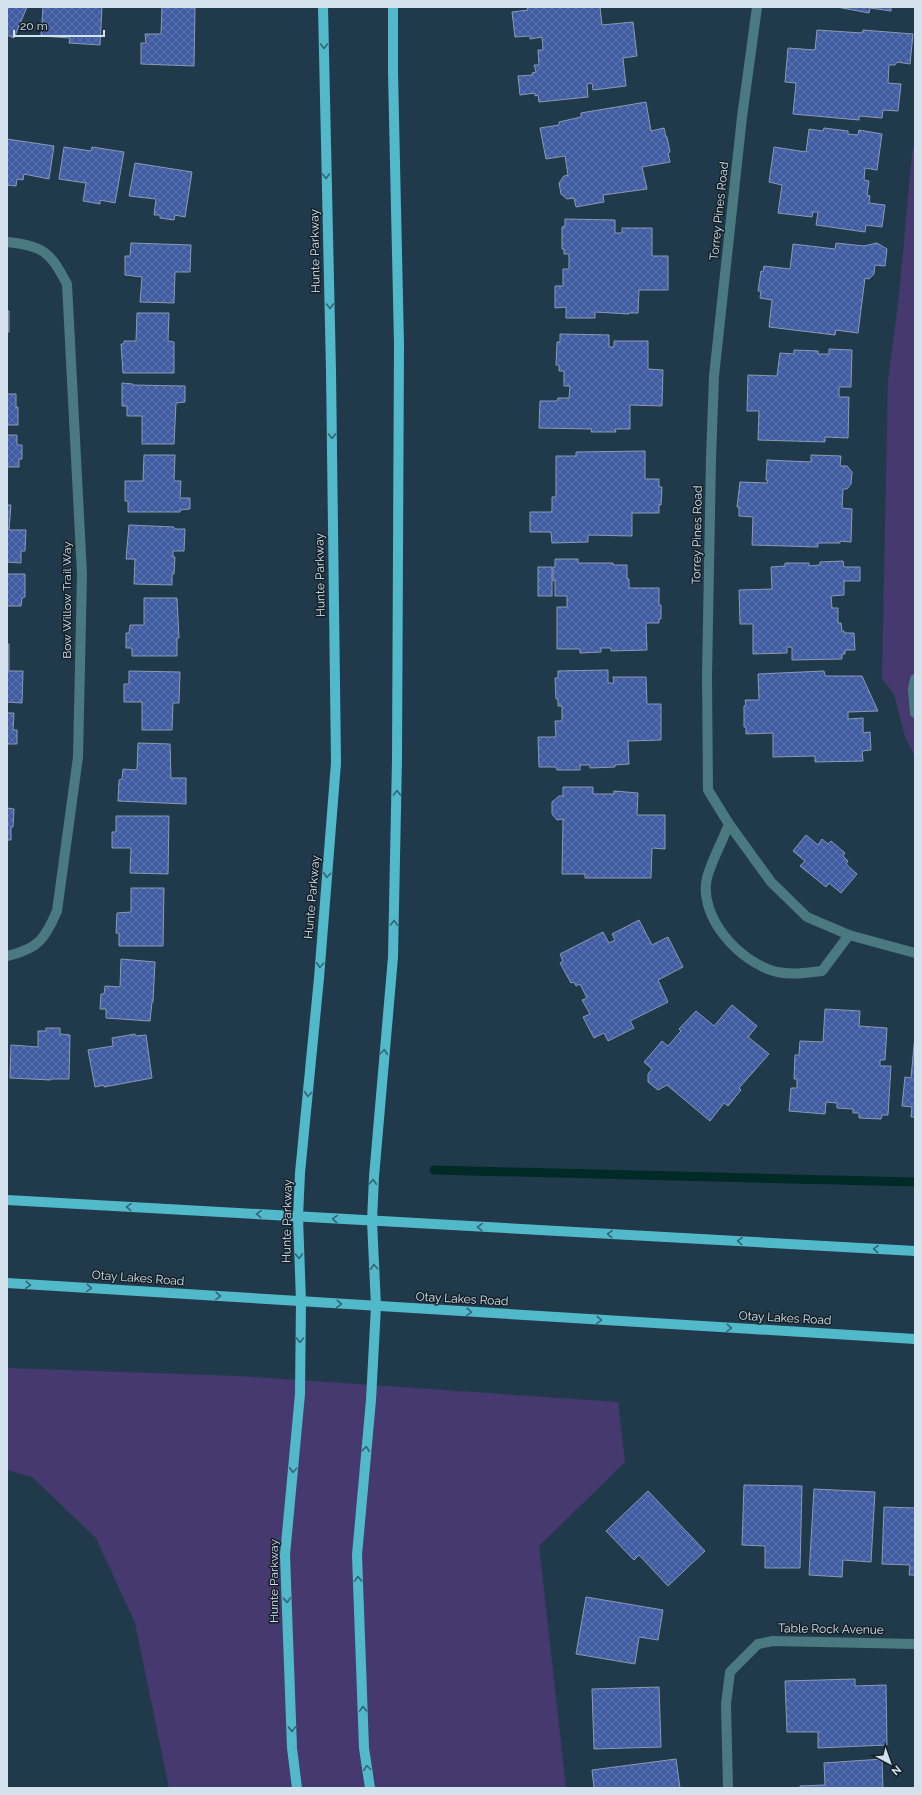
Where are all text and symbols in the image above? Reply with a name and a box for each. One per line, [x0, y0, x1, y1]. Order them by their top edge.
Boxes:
scale bar [14, 12, 104, 38]
text: 20 m [20, 19, 48, 33]
one-way arrow [320, 43, 328, 49]
street label: Torrey Pines Road [707, 161, 731, 261]
one-way arrow [322, 173, 331, 179]
street label: Hunte Parkway [307, 208, 323, 293]
one-way arrow [325, 303, 334, 309]
one-way arrow [328, 433, 336, 439]
street label: Torrey Pines Road [689, 485, 705, 585]
street label: Hunte Parkway [312, 532, 328, 617]
street label: Bow Willow Trail Way [60, 541, 74, 659]
one-way arrow [392, 790, 401, 796]
street label: Hunte Parkway [301, 854, 323, 939]
one-way arrow [323, 872, 332, 878]
one-way arrow [390, 920, 398, 926]
one-way arrow [315, 962, 324, 968]
one-way arrow [380, 1049, 389, 1055]
one-way arrow [303, 1091, 312, 1097]
street label: Hunte Parkway [279, 1178, 295, 1263]
one-way arrow [369, 1179, 378, 1185]
one-way arrow [126, 1202, 132, 1211]
one-way arrow [256, 1210, 262, 1218]
one-way arrow [332, 1214, 338, 1223]
one-way arrow [477, 1222, 483, 1231]
one-way arrow [607, 1230, 613, 1238]
one-way arrow [737, 1237, 743, 1246]
one-way arrow [873, 1244, 879, 1253]
one-way arrow [295, 1253, 303, 1259]
one-way arrow [370, 1264, 379, 1270]
street label: Otay Lakes Road [91, 1268, 185, 1288]
one-way arrow [25, 1280, 31, 1289]
one-way arrow [86, 1284, 92, 1293]
street label: Otay Lakes Road [415, 1290, 509, 1308]
one-way arrow [215, 1292, 221, 1301]
one-way arrow [336, 1299, 342, 1308]
one-way arrow [466, 1308, 472, 1316]
street label: Otay Lakes Road [738, 1309, 832, 1327]
one-way arrow [596, 1315, 602, 1324]
one-way arrow [726, 1323, 732, 1332]
one-way arrow [296, 1337, 304, 1343]
one-way arrow [362, 1446, 371, 1452]
one-way arrow [288, 1467, 297, 1473]
street label: Hunte Parkway [267, 1539, 281, 1623]
one-way arrow [354, 1576, 362, 1582]
one-way arrow [282, 1597, 291, 1603]
street label: Table Rock Avenue [778, 1621, 884, 1637]
one-way arrow [359, 1706, 367, 1712]
one-way arrow [287, 1726, 296, 1732]
north arrow [870, 1743, 910, 1783]
text: N [889, 1763, 904, 1778]
one-way arrow [363, 1765, 372, 1771]

